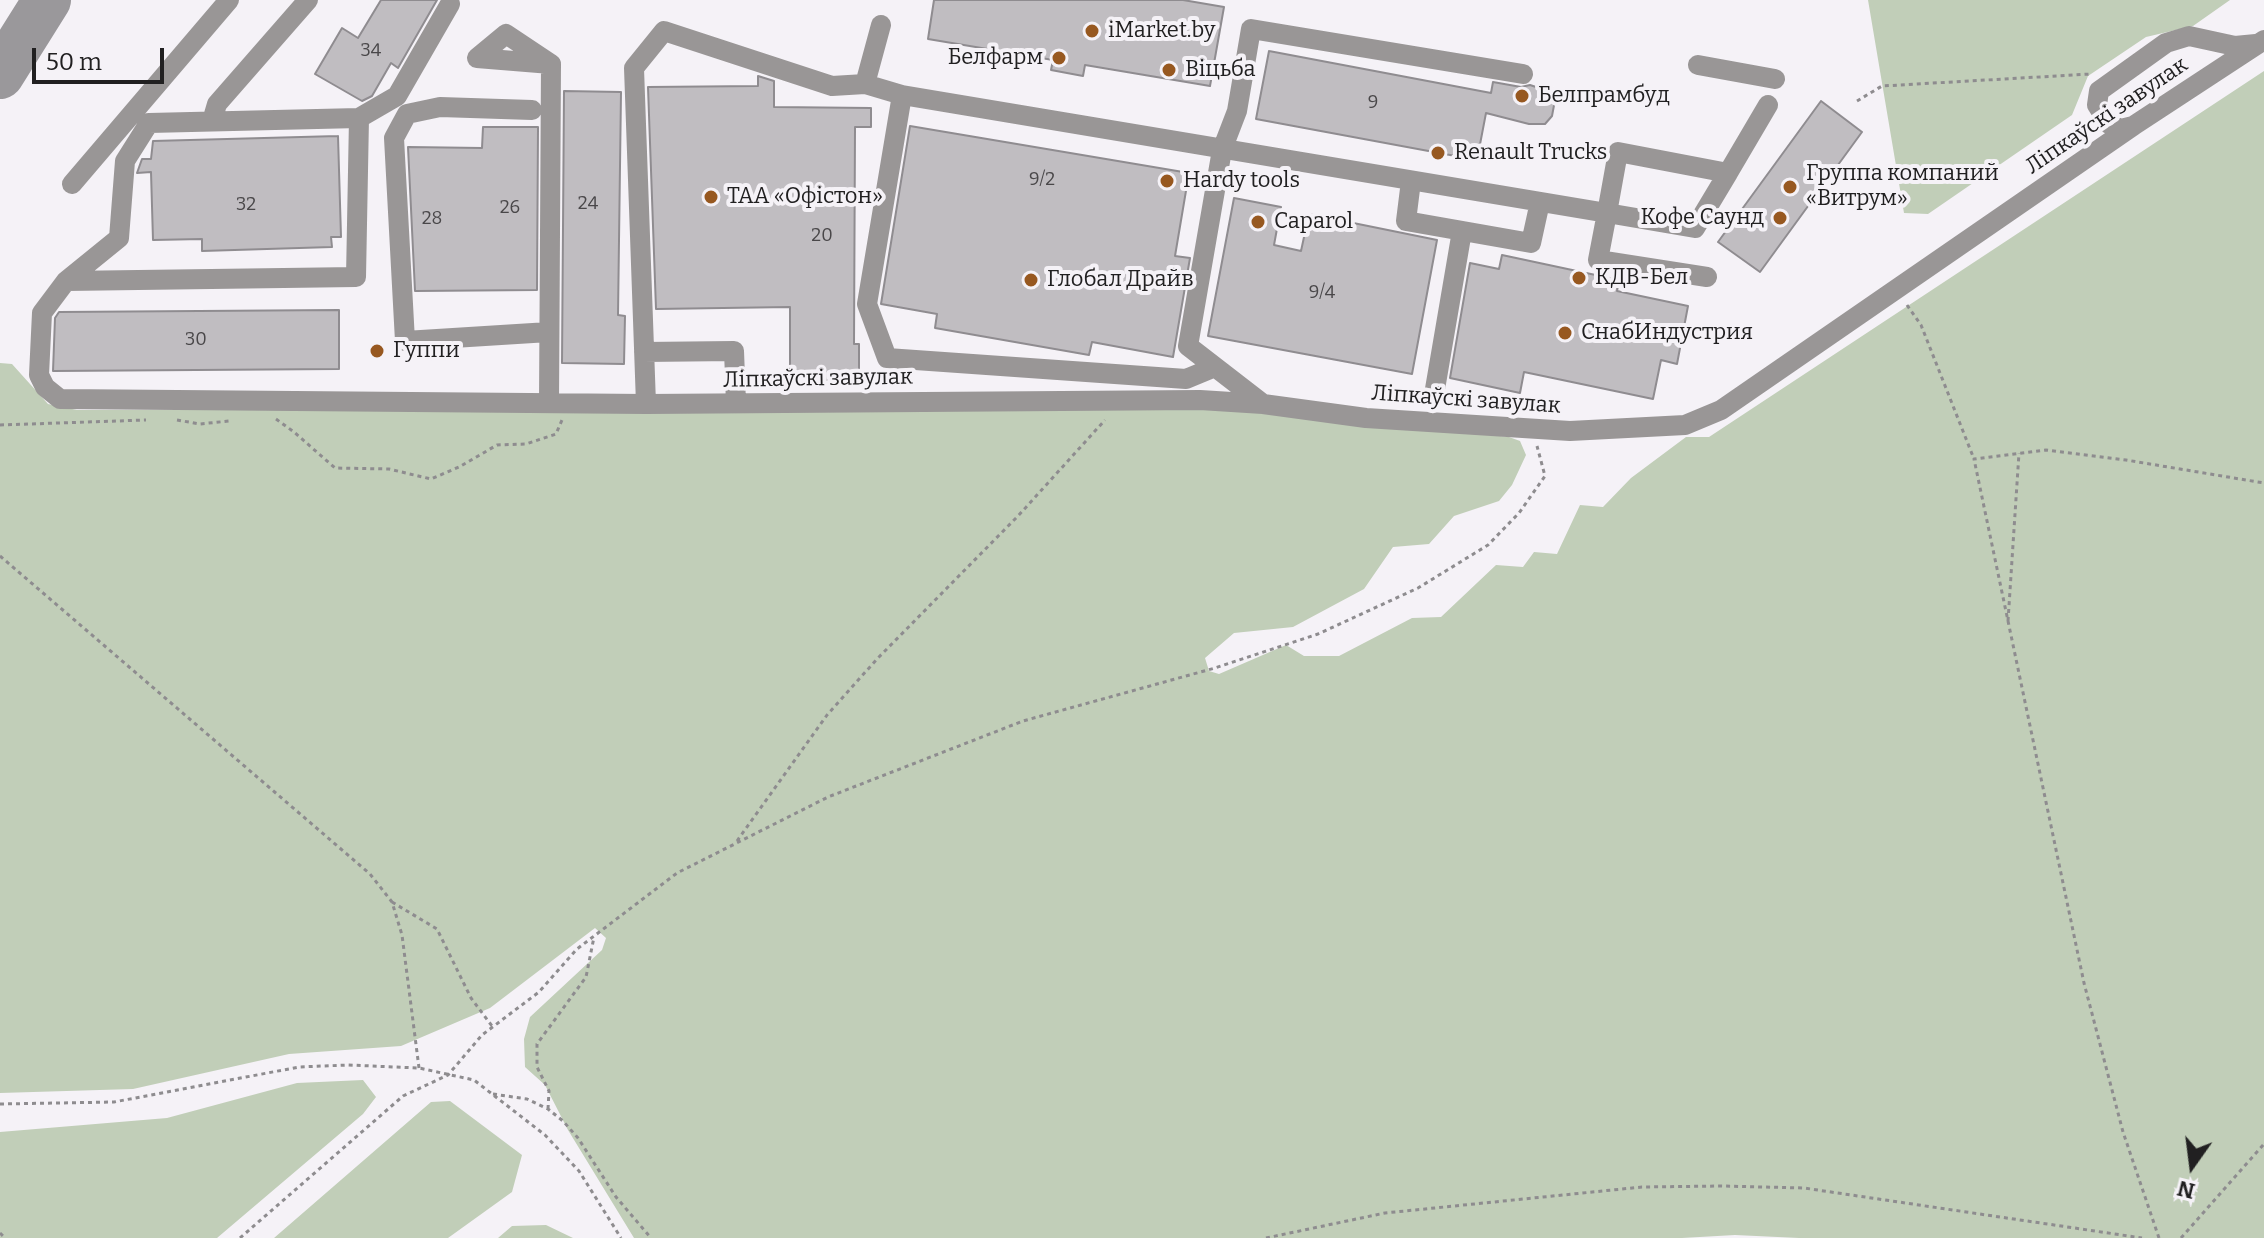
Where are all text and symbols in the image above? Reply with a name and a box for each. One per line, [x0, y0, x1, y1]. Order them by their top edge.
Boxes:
place label: iMarket.by [1108, 18, 1215, 44]
marker: iMarket.by [1083, 22, 1101, 40]
scale bar [36, 32, 168, 82]
house number: 34 [361, 40, 381, 62]
place label: Белфарм [948, 45, 1043, 71]
text: 50 m [46, 48, 102, 76]
marker: Белфарм [1050, 49, 1068, 67]
street label: Ліпкаўскі завулак [2021, 52, 2193, 180]
place label: Віцьба [1185, 57, 1256, 83]
marker: Віцьба [1160, 61, 1178, 79]
place label: Белпрамбуд [1538, 83, 1670, 109]
marker: Белпрамбуд [1513, 87, 1531, 105]
house number: 9 [1368, 92, 1378, 114]
place label: Renault Trucks [1454, 140, 1607, 166]
marker: Renault Trucks [1429, 144, 1447, 162]
place label: Группа компаний «Витрум» [1806, 161, 1999, 212]
place label: Hardy tools [1183, 168, 1300, 194]
house number: 9/2 [1029, 169, 1055, 191]
marker: Hardy tools [1158, 172, 1176, 190]
marker: Группа компаний «Витрум» [1781, 178, 1799, 196]
place label: ТАА «Офістон» [727, 184, 883, 210]
marker: ТАА «Офістон» [702, 188, 720, 206]
house number: 24 [578, 193, 598, 215]
house number: 32 [236, 194, 256, 216]
house number: 26 [500, 197, 520, 219]
place label: Кофе Саунд [1640, 205, 1764, 231]
house number: 28 [422, 208, 442, 230]
place label: Caparol [1274, 209, 1353, 235]
marker: Кофе Саунд [1771, 209, 1789, 227]
marker: Caparol [1249, 213, 1267, 231]
house number: 20 [811, 225, 833, 247]
place label: КДВ-Бел [1595, 265, 1688, 291]
place label: Глобал Драйв [1047, 267, 1194, 293]
marker: КДВ-Бел [1570, 269, 1588, 287]
marker: Глобал Драйв [1022, 271, 1040, 289]
house number: 9/4 [1309, 282, 1335, 304]
place label: СнабИндустрия [1581, 320, 1753, 346]
marker: СнабИндустрия [1556, 324, 1574, 342]
house number: 30 [185, 329, 207, 351]
place label: Гуппи [393, 338, 460, 364]
marker: Гуппи [368, 342, 386, 360]
street label: Ліпкаўскі завулак [723, 364, 913, 394]
street label: Ліпкаўскі завулак [1370, 380, 1562, 420]
north arrow [2152, 1126, 2232, 1206]
text: N [2175, 1175, 2198, 1205]

